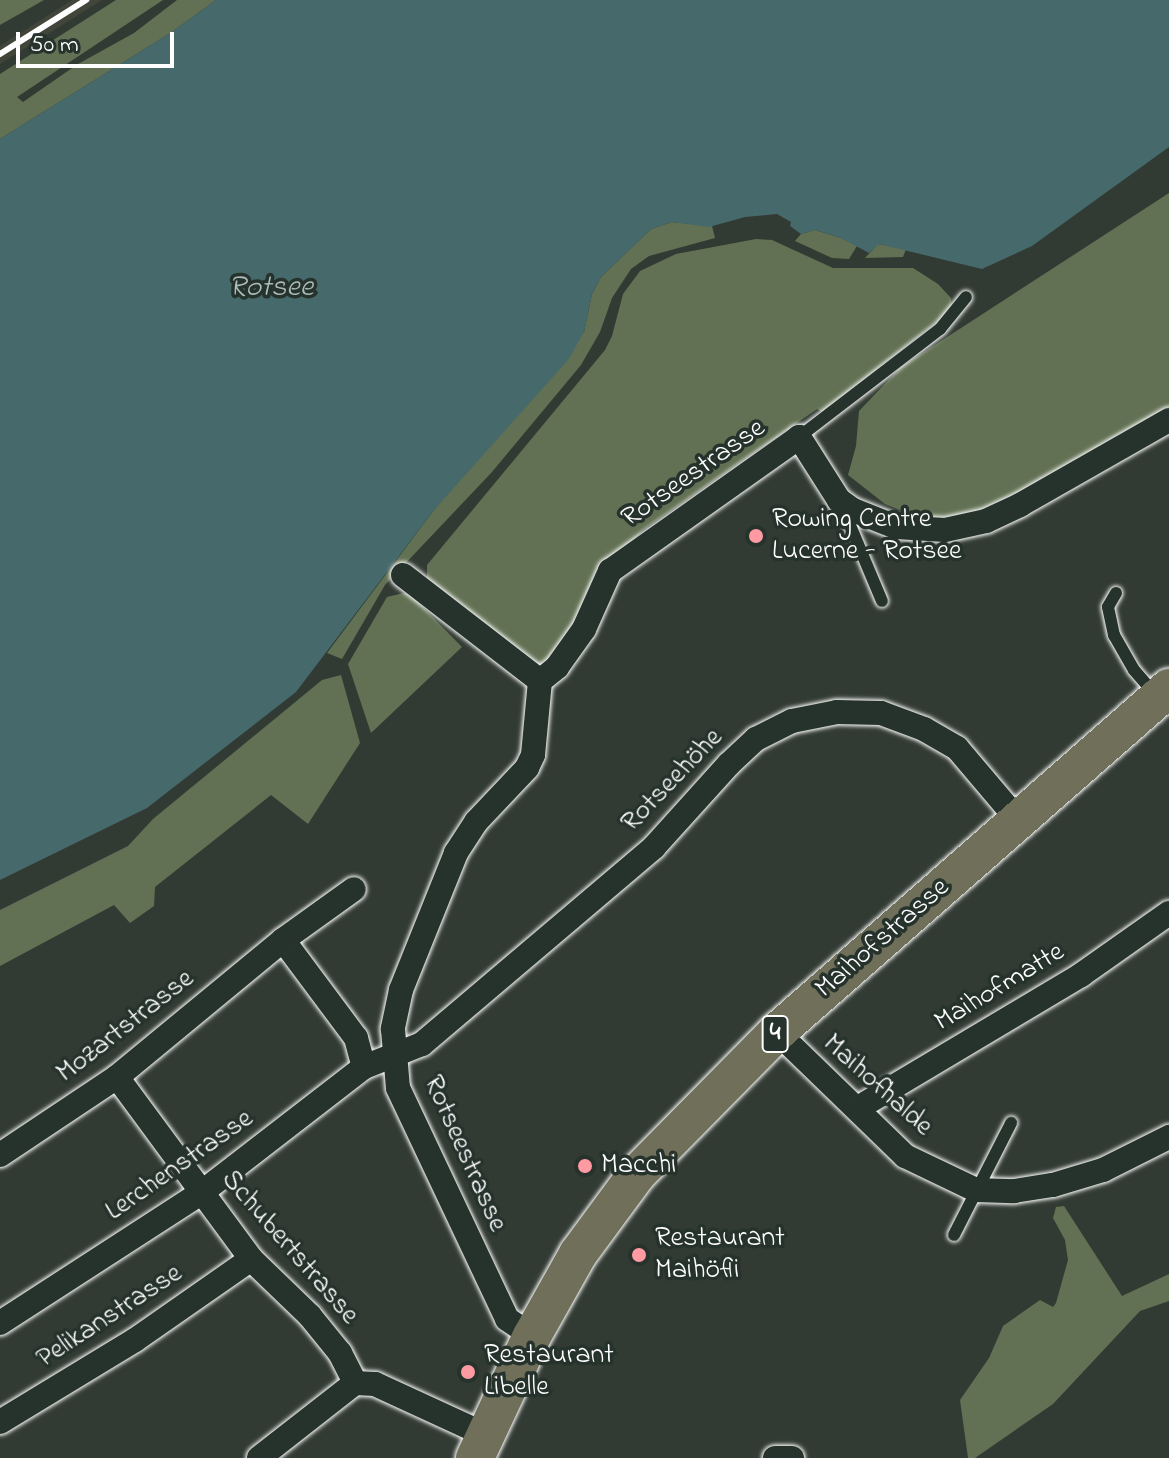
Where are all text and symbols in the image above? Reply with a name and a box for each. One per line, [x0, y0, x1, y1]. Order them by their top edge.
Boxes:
scale bar [20, 16, 178, 66]
text: 50 m [30, 28, 79, 63]
water label: Rotsee [229, 270, 313, 306]
street label: Rotseestrasse [616, 412, 772, 536]
place label: Rowing Centre Lucerne - Rotsee [772, 503, 962, 569]
marker: Rowing Centre Lucerne - Rotsee [747, 527, 765, 545]
street label: Rotseehöhe [615, 722, 731, 840]
street label: Maihofstrasse [809, 872, 957, 1006]
street label: Maihofmatte [929, 936, 1071, 1040]
street label: Mozartstrasse [51, 963, 201, 1091]
road number: 4 [761, 1012, 789, 1056]
street label: Maihofhalde [815, 1028, 939, 1144]
street label: Rotseestrasse [415, 1071, 513, 1237]
street label: Lerchenstrasse [100, 1103, 260, 1229]
place label: Macchi [601, 1149, 676, 1183]
marker: Macchi [576, 1157, 594, 1175]
street label: Schubertstrasse [213, 1164, 365, 1332]
place label: Restaurant Maihöfli [655, 1222, 785, 1288]
marker: Restaurant Maihöfli [630, 1246, 648, 1264]
street label: Pelikanstrasse [31, 1258, 189, 1376]
place label: Restaurant Libelle [484, 1339, 614, 1405]
marker: Restaurant Libelle [459, 1363, 477, 1381]

